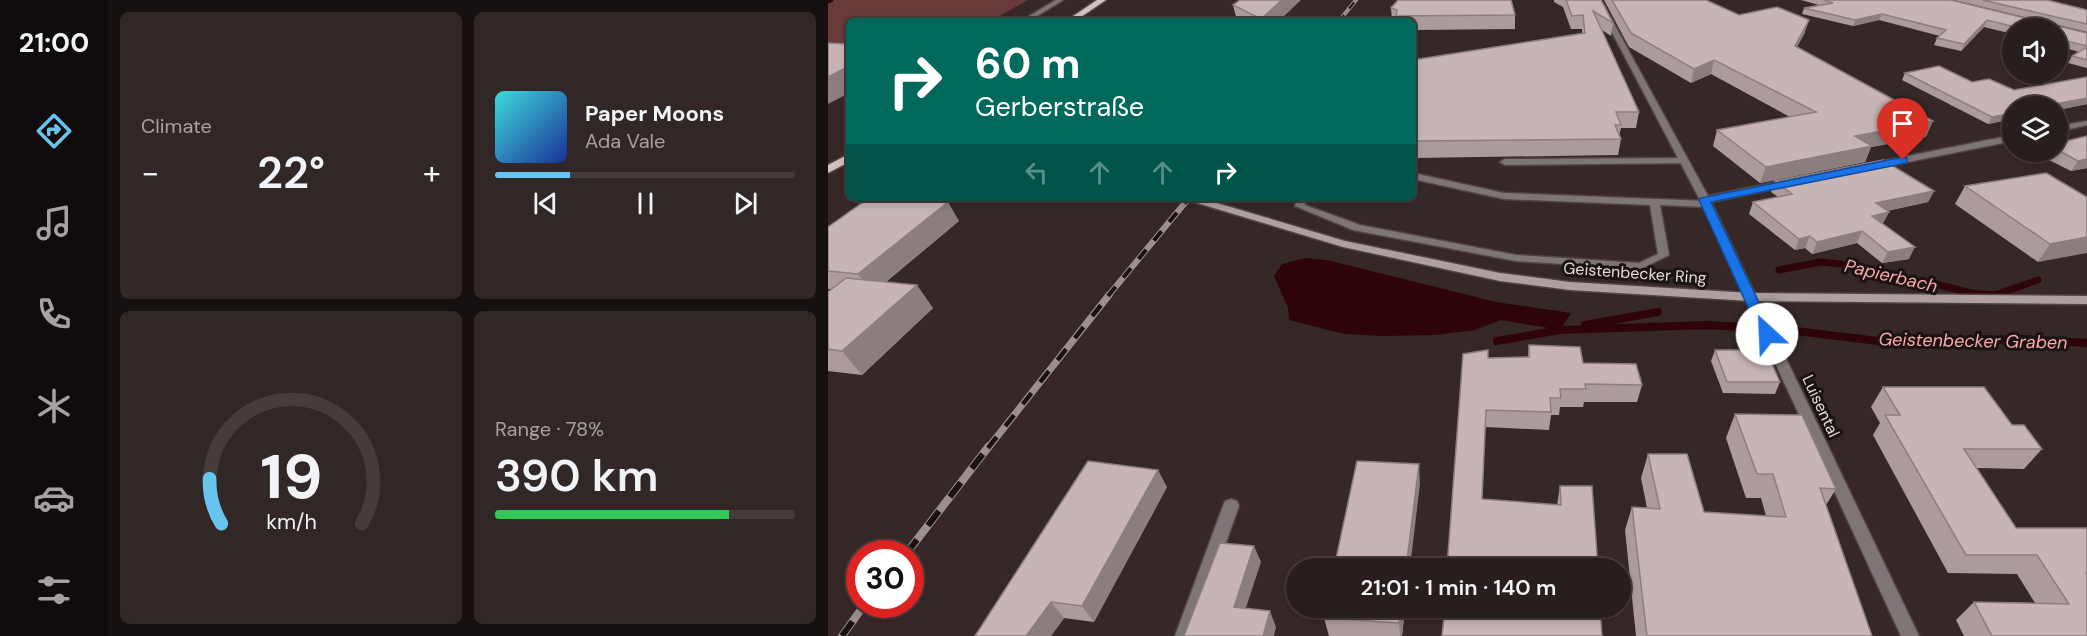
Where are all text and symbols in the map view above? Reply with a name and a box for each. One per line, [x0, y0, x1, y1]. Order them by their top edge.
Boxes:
map controls [2002, 18, 2068, 162]
button: sound [2002, 18, 2068, 84]
text: 21:00 [19, 25, 89, 60]
text: 60 m [975, 36, 1081, 91]
icon: right [876, 42, 954, 120]
text: Gerberstraße [975, 89, 1144, 124]
button: layers [2002, 96, 2068, 162]
pin [1877, 98, 1928, 160]
text: Paper Moons [585, 99, 724, 128]
icon: arrive [1886, 107, 1919, 140]
icon: directions [33, 110, 75, 152]
text: Climate [141, 113, 212, 139]
text: Ada Vale [585, 128, 665, 154]
text: 22° [257, 143, 325, 202]
text: − [141, 151, 159, 194]
text: + [423, 151, 441, 194]
icon: left [1020, 156, 1053, 189]
icon: ahead [1083, 156, 1116, 189]
icon: ahead [1146, 156, 1179, 189]
icon: right [1209, 156, 1242, 189]
icon: previous [529, 187, 562, 220]
icon: pause [629, 187, 662, 220]
icon: next [729, 187, 762, 220]
icon: music [33, 202, 75, 244]
water label: Papierbach [1842, 254, 1940, 298]
street label: Geistenbecker Ring [1563, 258, 1707, 288]
icon: phone [33, 293, 75, 335]
position arrow [1735, 302, 1799, 366]
water label: Geistenbecker Graben [1878, 327, 2068, 355]
street label: Luisental [1797, 372, 1845, 440]
icon: climate [33, 385, 75, 427]
text: Range · 78% [495, 416, 604, 442]
text: 19 [260, 436, 322, 517]
text: 390 km [495, 446, 658, 505]
icon: car [33, 477, 75, 519]
text: km/h [266, 509, 316, 537]
speed limit sign: 30 [846, 540, 924, 618]
icon: filters [33, 569, 75, 611]
text: 21:01 · 1 min · 140 m [1361, 573, 1556, 602]

